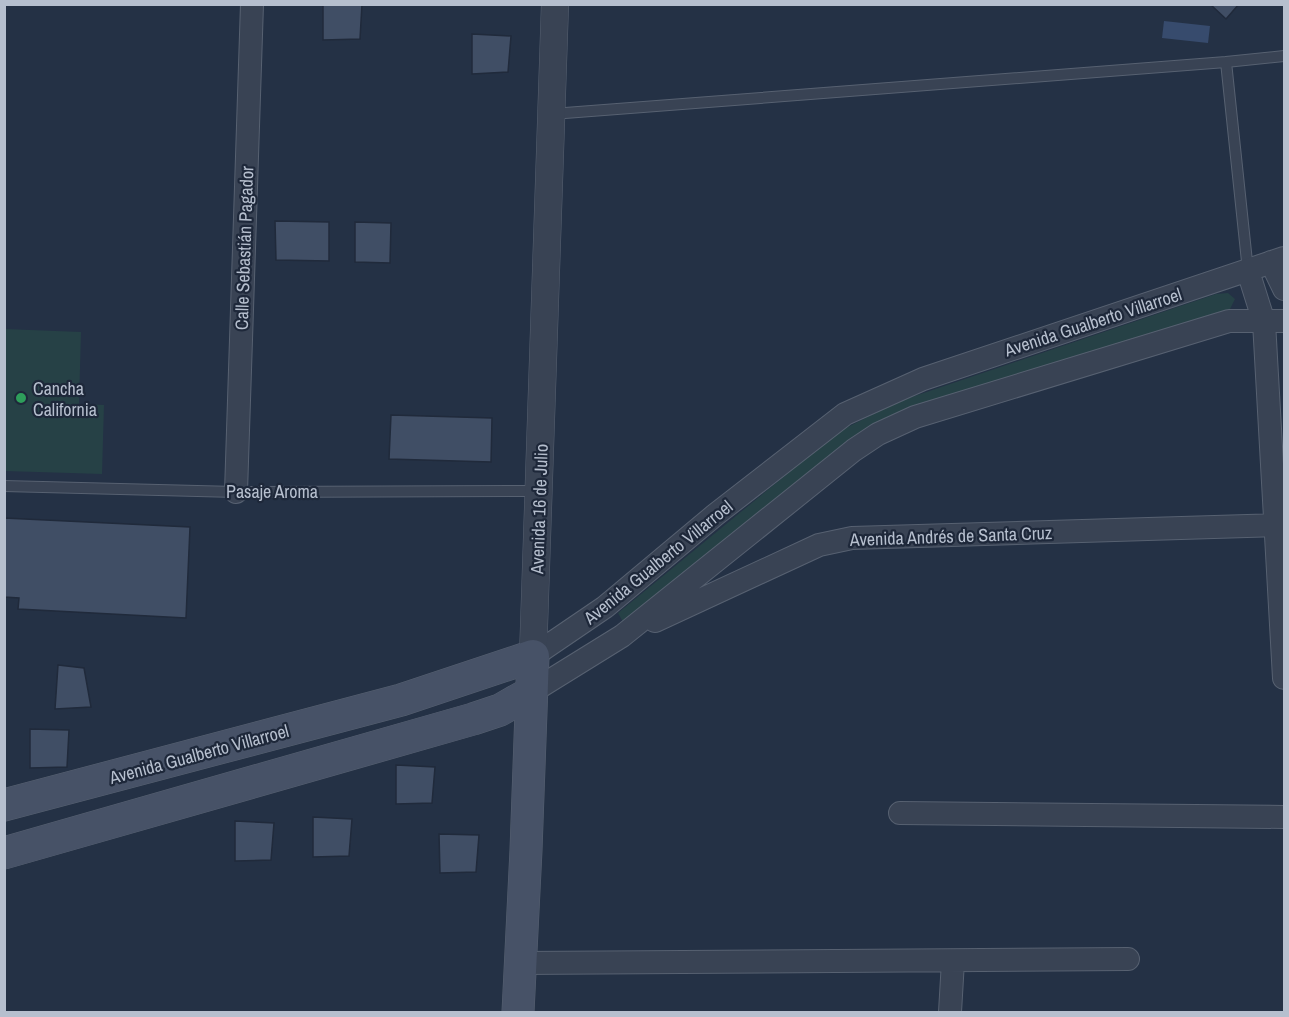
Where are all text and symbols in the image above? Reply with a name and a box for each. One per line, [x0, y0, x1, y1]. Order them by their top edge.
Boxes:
street label: Calle Sebastián Pagador [229, 165, 259, 330]
street label: Avenida Gualberto Villarroel [1000, 282, 1185, 363]
place label: Cancha California [33, 376, 97, 422]
marker: Cancha California [14, 391, 28, 405]
street label: Avenida 16 de Julio [524, 443, 554, 576]
street label: Pasaje Aroma [226, 479, 318, 504]
street label: Avenida Gualberto Villarroel [578, 494, 738, 631]
street label: Avenida Andrés de Santa Cruz [848, 520, 1053, 552]
street label: Avenida Gualberto Villarroel [105, 718, 292, 790]

